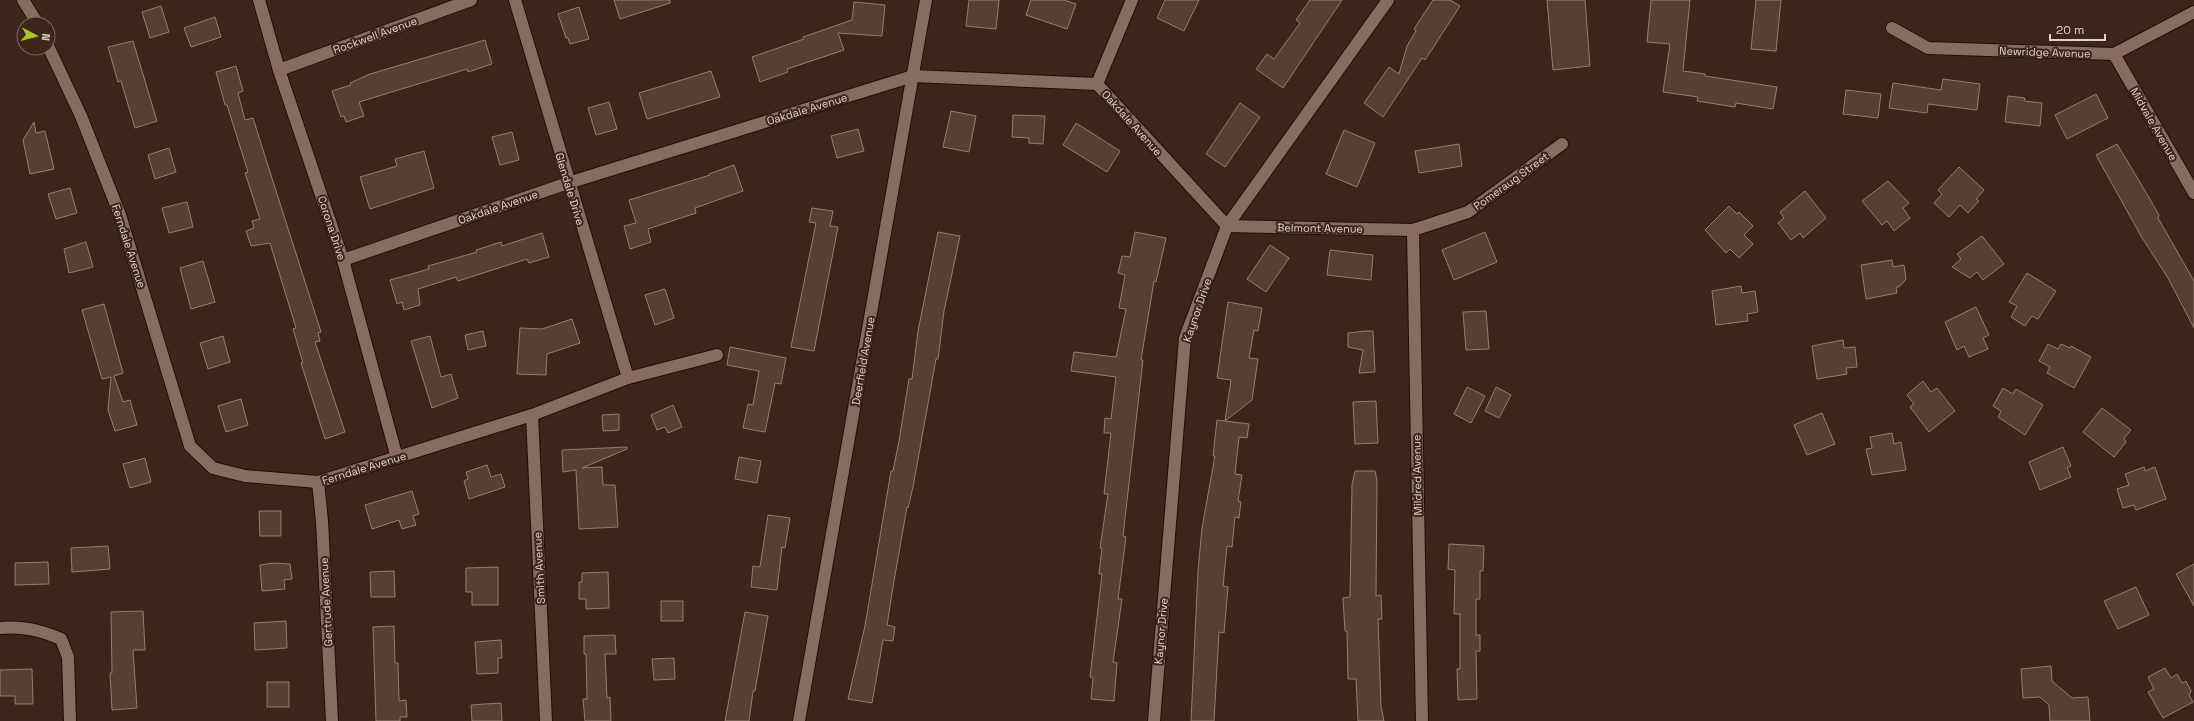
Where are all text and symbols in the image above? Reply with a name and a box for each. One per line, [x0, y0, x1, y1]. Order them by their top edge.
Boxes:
street label: Rockwell Avenue [331, 13, 419, 57]
north arrow [16, 16, 56, 56]
scale bar [2050, 16, 2105, 42]
text: 20 m [2056, 22, 2084, 38]
text: N [39, 33, 53, 42]
street label: Newridge Avenue [1999, 43, 2091, 61]
street label: Midvale Avenue [2127, 85, 2181, 163]
street label: Oakdale Avenue [1099, 87, 1165, 159]
street label: Oakdale Avenue [765, 90, 849, 128]
street label: Pomeraug Street [1471, 149, 1551, 213]
street label: Glendale Drive [552, 151, 588, 227]
street label: Oakdale Avenue [456, 187, 540, 227]
street label: Corona Drive [315, 194, 349, 262]
street label: Ferndale Avenue [109, 202, 149, 290]
street label: Belmont Avenue [1277, 220, 1363, 236]
street label: Kaynor Drive [1180, 276, 1214, 344]
street label: Deerfield Avenue [848, 316, 878, 406]
street label: Mildred Avenue [1409, 434, 1425, 516]
street label: Ferndale Avenue [320, 449, 408, 487]
street label: Smith Avenue [530, 532, 548, 604]
street label: Gertrude Avenue [317, 557, 335, 647]
street label: Kaynor Drive [1151, 597, 1171, 665]

